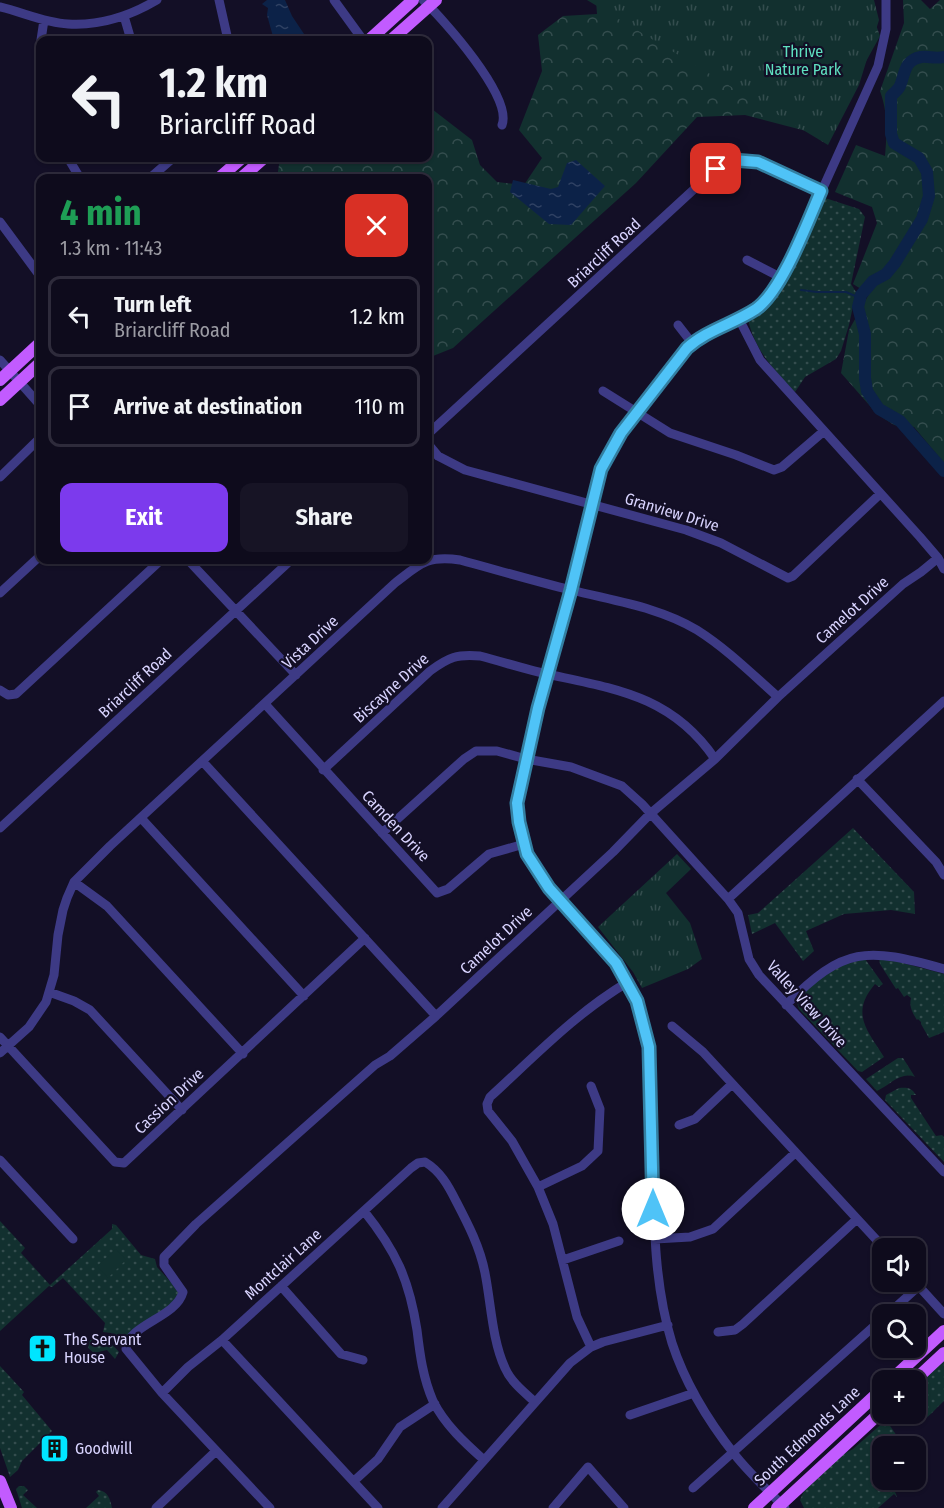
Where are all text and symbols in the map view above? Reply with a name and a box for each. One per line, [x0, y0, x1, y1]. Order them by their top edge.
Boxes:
park label: Thrive Nature Park [765, 42, 842, 79]
text: 1.2 km [159, 58, 268, 108]
icon: left [60, 60, 138, 138]
text: Briarcliff Road [159, 109, 316, 141]
pin [690, 143, 741, 194]
icon: arrive [699, 152, 732, 185]
text: 4 min [60, 191, 142, 235]
button: close [345, 194, 408, 257]
street label: Briarcliff Road [563, 214, 645, 292]
text: 1.3 km · 11:43 [60, 236, 162, 260]
text: Turn left [114, 291, 192, 318]
icon: left [63, 300, 96, 333]
text: 1.2 km [350, 303, 405, 330]
text: Briarcliff Road [114, 318, 230, 342]
icon: arrive [63, 390, 96, 423]
text: Arrive at destination [114, 393, 302, 420]
text: 110 m [355, 393, 405, 420]
button: Exit [60, 483, 228, 552]
button: Share [240, 483, 408, 552]
street label: Granview Drive [623, 489, 722, 535]
street label: Camelot Drive [812, 572, 892, 648]
street label: Vista Drive [278, 611, 342, 673]
street label: Briarcliff Road [94, 644, 176, 722]
street label: Biscayne Drive [349, 649, 433, 727]
street label: Camden Drive [358, 786, 434, 866]
street label: Camelot Drive [456, 902, 536, 978]
street label: Valley View Drive [763, 957, 851, 1051]
street label: Cassion Drive [130, 1064, 208, 1138]
position arrow [621, 1177, 685, 1241]
street label: Montclair Lane [241, 1225, 325, 1303]
map controls [872, 1238, 926, 1490]
button: sound [872, 1238, 926, 1292]
button: search [872, 1304, 926, 1358]
place label: The Servant House [64, 1330, 142, 1367]
church icon: The Servant House [27, 1332, 59, 1364]
button: + [872, 1370, 926, 1424]
street label: South Edmonds Lane [750, 1382, 864, 1490]
building icon: Goodwill [38, 1432, 70, 1464]
button: − [872, 1436, 926, 1490]
place label: Goodwill [75, 1439, 133, 1458]

